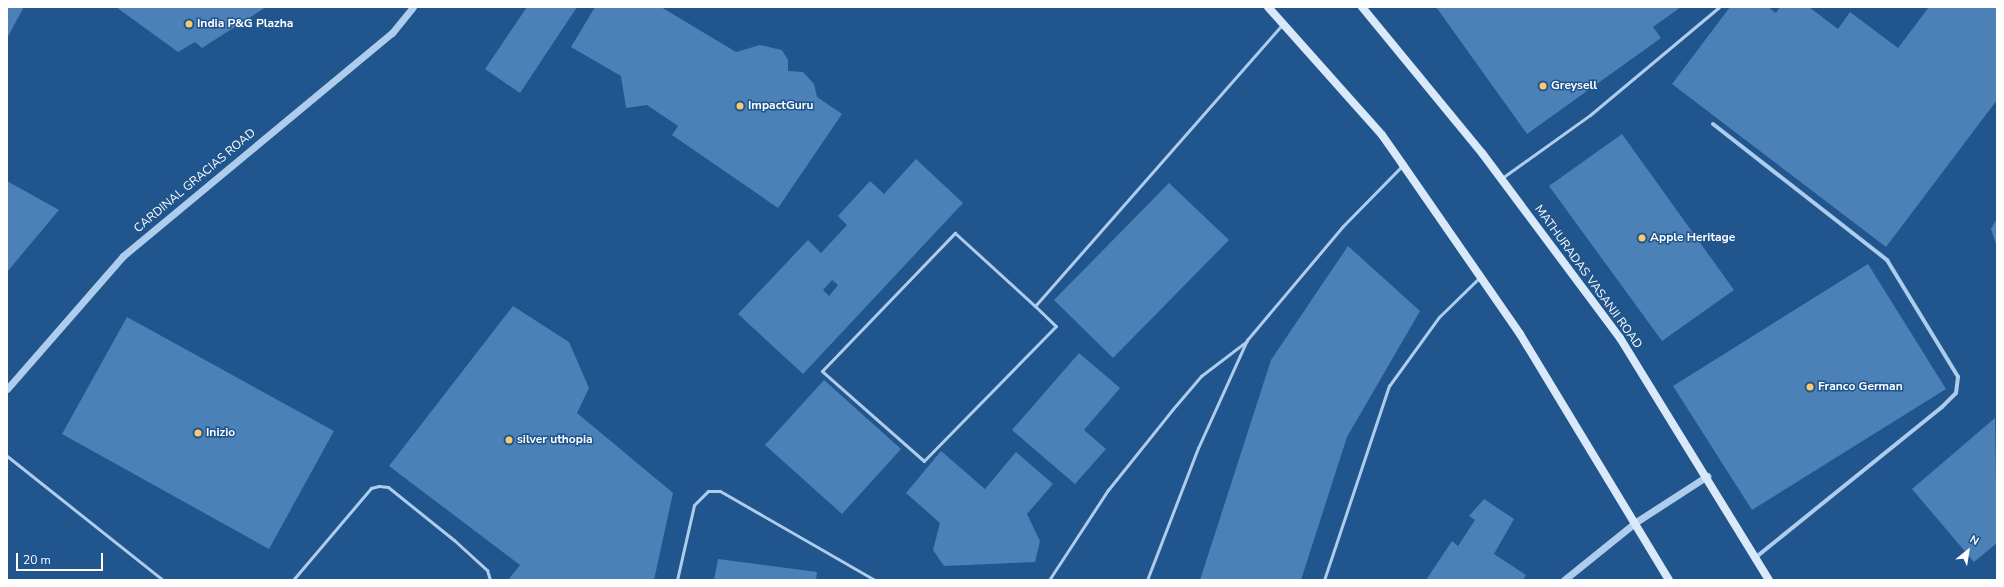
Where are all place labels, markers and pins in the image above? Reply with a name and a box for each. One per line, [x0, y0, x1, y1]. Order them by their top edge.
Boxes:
place label: India P&G Plazha [197, 17, 293, 31]
marker: India P&G Plazha [184, 19, 194, 29]
place label: Greysell [1551, 79, 1597, 93]
marker: Greysell [1538, 81, 1548, 91]
place label: ImpactGuru [748, 99, 813, 113]
marker: ImpactGuru [735, 101, 745, 111]
place label: Apple Heritage [1650, 231, 1735, 245]
marker: Apple Heritage [1637, 233, 1647, 243]
place label: Franco German [1818, 380, 1903, 394]
marker: Franco German [1805, 382, 1815, 392]
place label: Inizio [206, 426, 235, 440]
marker: Inizio [193, 428, 203, 438]
place label: silver uthopia [517, 433, 593, 447]
marker: silver uthopia [504, 435, 514, 445]

